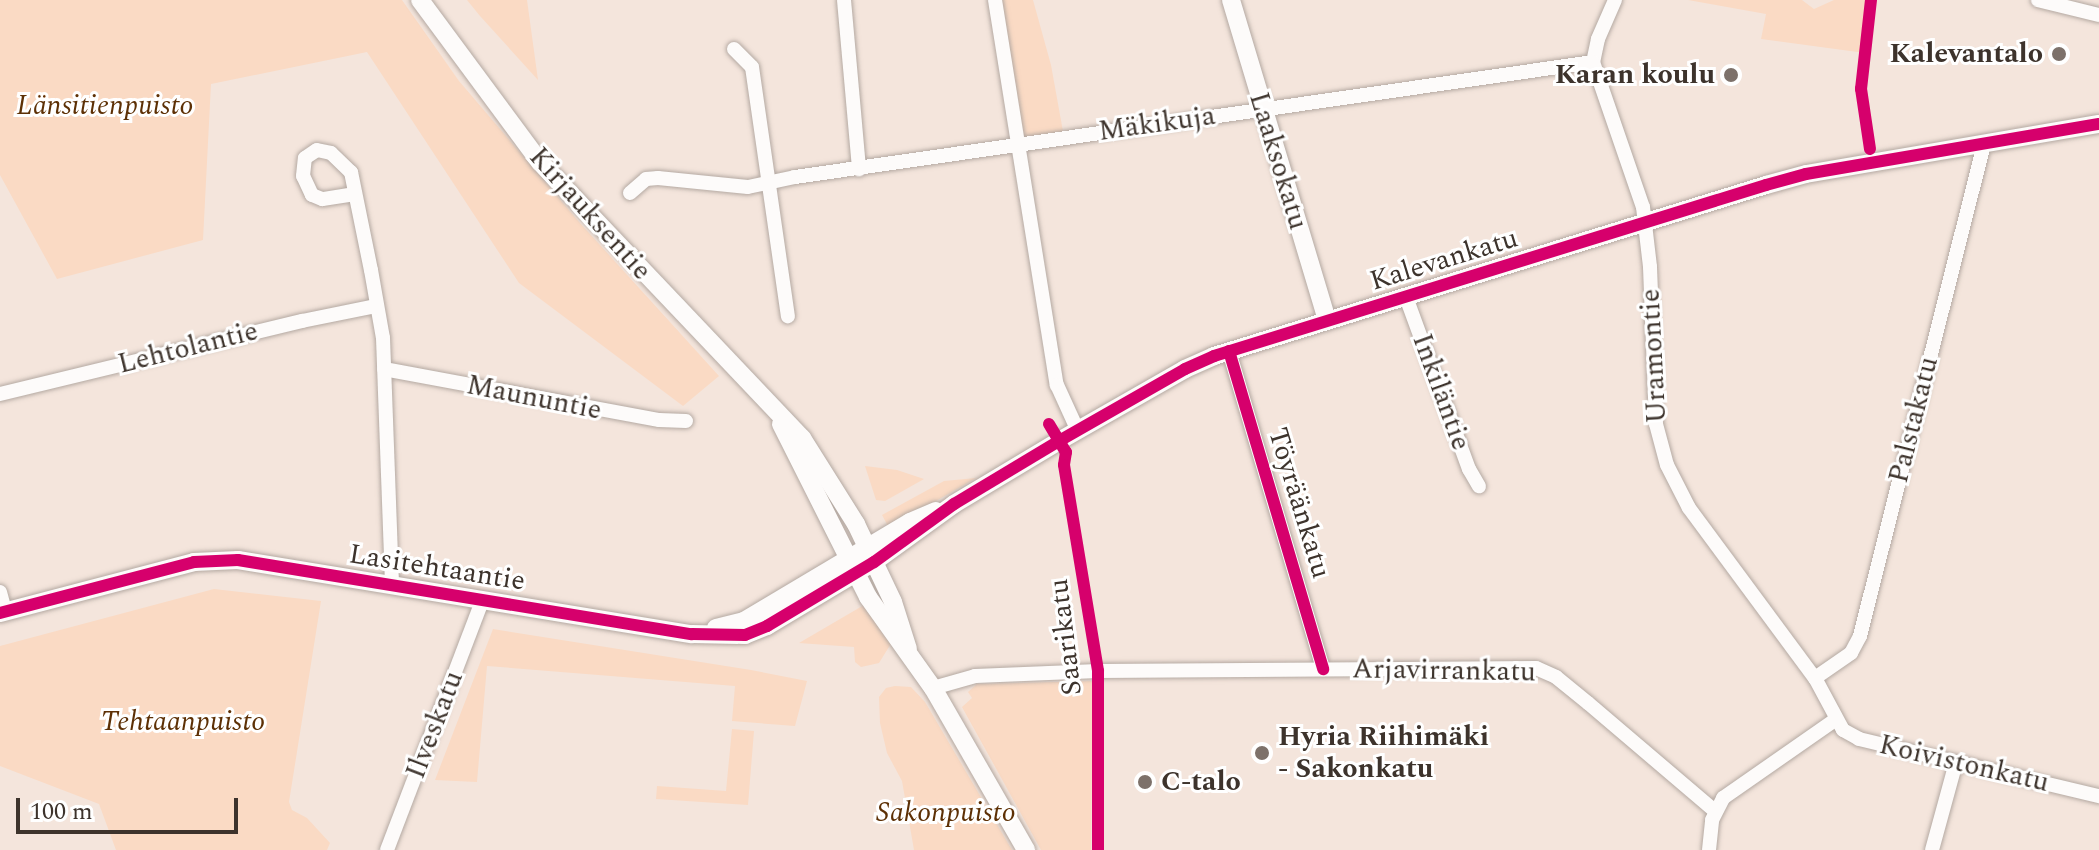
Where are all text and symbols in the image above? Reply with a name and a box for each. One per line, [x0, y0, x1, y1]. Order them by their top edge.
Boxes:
place label: Kalevantalo [1890, 37, 2043, 71]
marker: Kalevantalo [2050, 45, 2068, 63]
place label: Karan koulu [1555, 58, 1715, 92]
marker: Karan koulu [1722, 66, 1740, 84]
street label: Laaksokatu [1241, 88, 1315, 234]
park label: Länsitienpuisto [16, 89, 194, 123]
street label: Mäkikuja [1096, 99, 1218, 149]
street label: Kirjauksentie [522, 141, 658, 287]
street label: Kalevankatu [1366, 222, 1522, 298]
street label: Uramontie [1634, 288, 1674, 424]
street label: Lehtolantie [115, 314, 261, 382]
street label: Inkiläntie [1404, 329, 1478, 455]
street label: Palstakatu [1882, 353, 1946, 487]
street label: Maununtie [464, 368, 604, 428]
street label: Töyräänkatu [1260, 424, 1338, 582]
street label: Lasitehtaantie [347, 537, 527, 599]
street label: Saarikatu [1042, 577, 1090, 697]
street label: Arjavirrankatu [1352, 653, 1536, 689]
street label: Ilveskatu [399, 666, 471, 784]
park label: Tehtaanpuisto [101, 705, 265, 739]
place label: Hyria Riihimäki - Sakonkatu [1278, 720, 1489, 786]
street label: Koivistonkatu [1876, 728, 2052, 800]
marker: Hyria Riihimäki - Sakonkatu [1253, 744, 1271, 762]
place label: C-talo [1161, 765, 1241, 799]
marker: C-talo [1136, 773, 1154, 791]
scale bar [20, 782, 242, 832]
text: 100 m [30, 794, 93, 830]
park label: Sakonpuisto [876, 796, 1016, 830]

